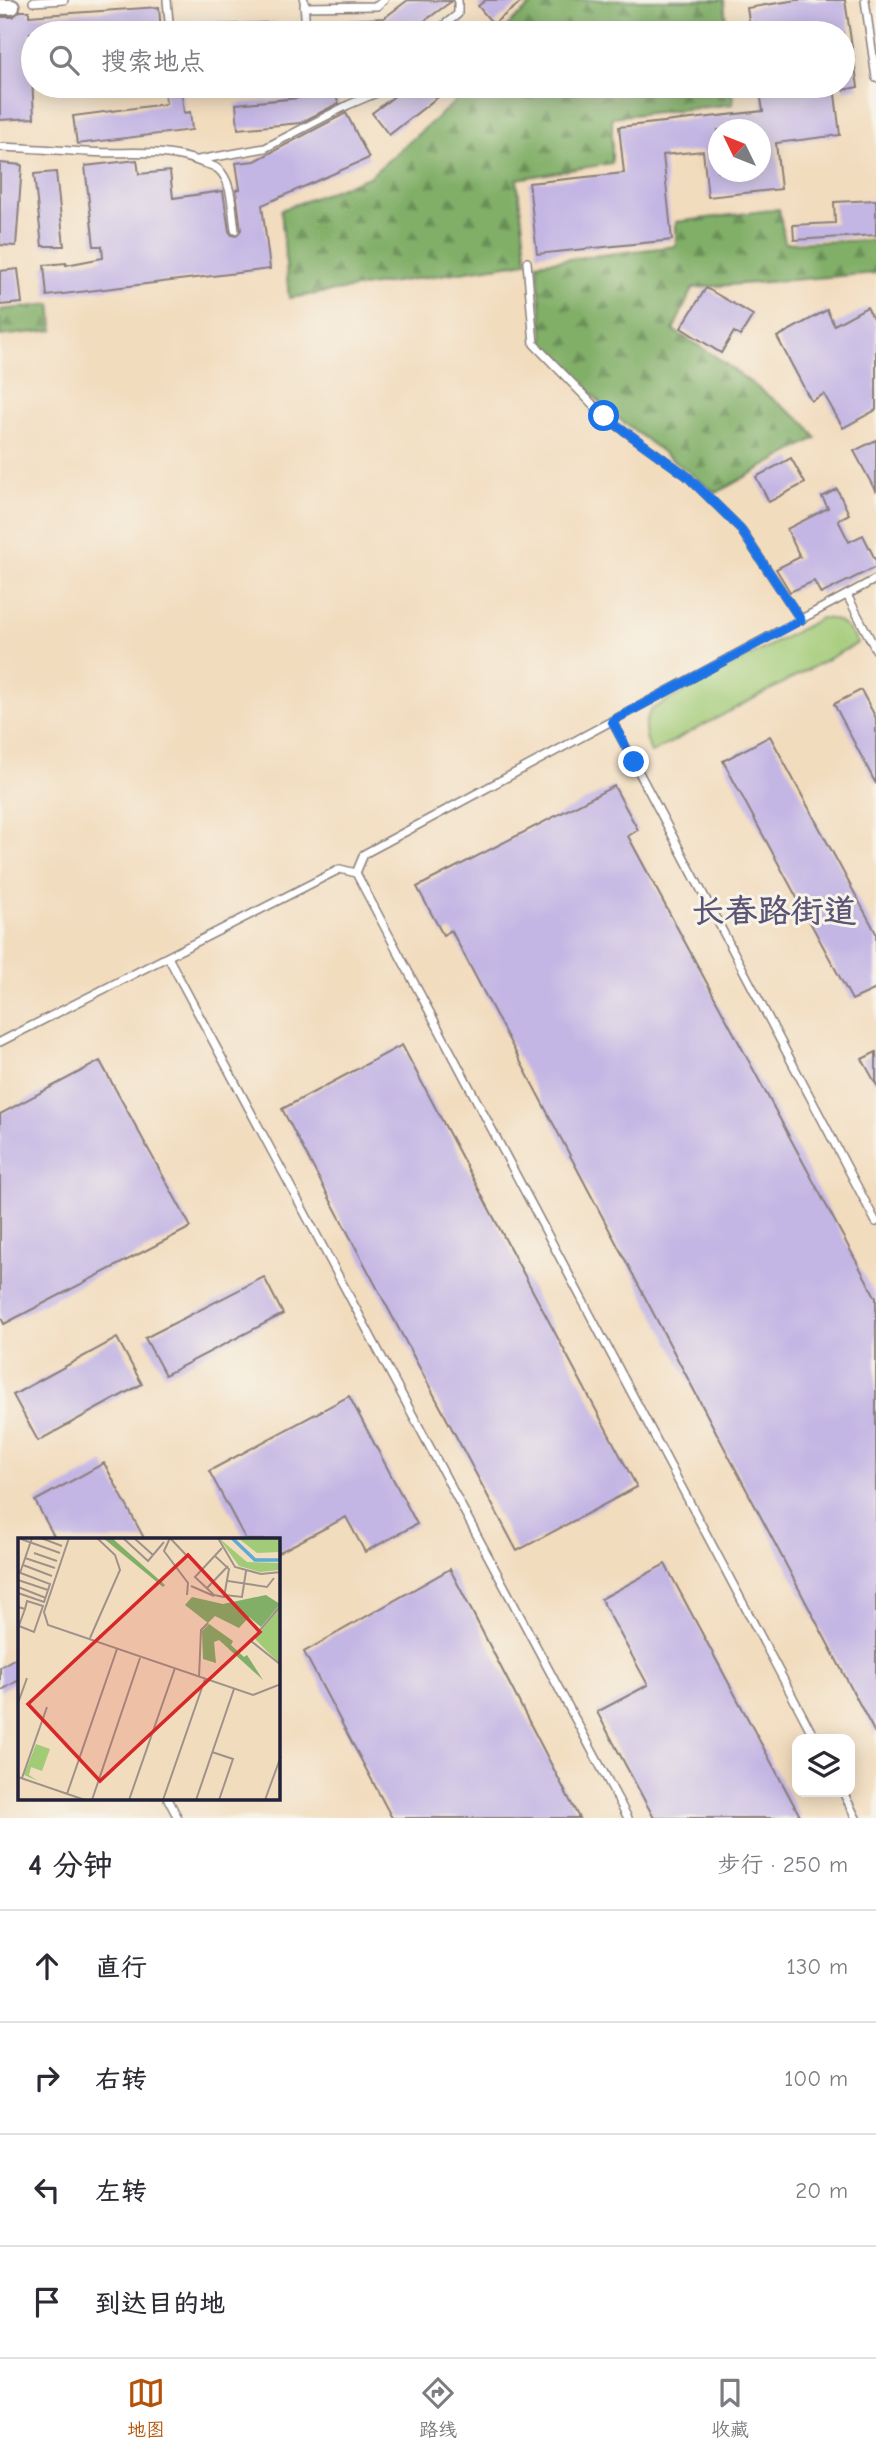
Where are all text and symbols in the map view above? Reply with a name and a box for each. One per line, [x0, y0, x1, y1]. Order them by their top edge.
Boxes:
search box [21, 21, 855, 98]
icon: search [45, 41, 83, 79]
text: 搜索地点 [101, 47, 205, 77]
north arrow [708, 119, 771, 182]
route start [588, 400, 619, 431]
route end [618, 746, 649, 777]
district label: 长春路街道 [692, 892, 857, 930]
inset map [18, 1538, 280, 1800]
map controls [792, 1734, 855, 1797]
button: layers [792, 1734, 855, 1797]
text: 4 分钟 [28, 1848, 113, 1883]
text: 步行 · 250 m [717, 1851, 848, 1878]
icon: ahead [28, 1947, 66, 1985]
text: 直行 [95, 1953, 147, 1983]
text: 130 m [787, 1953, 848, 1980]
icon: right [28, 2059, 66, 2097]
text: 右转 [95, 2065, 147, 2095]
text: 100 m [784, 2065, 848, 2092]
icon: left [28, 2171, 66, 2209]
text: 左转 [95, 2177, 147, 2207]
text: 20 m [795, 2177, 848, 2204]
icon: arrive [28, 2283, 66, 2321]
text: 到达目的地 [95, 2289, 225, 2319]
tab: 地图 [127, 2374, 165, 2441]
tab: 路线 [419, 2374, 457, 2441]
tab: 收藏 [711, 2374, 749, 2441]

